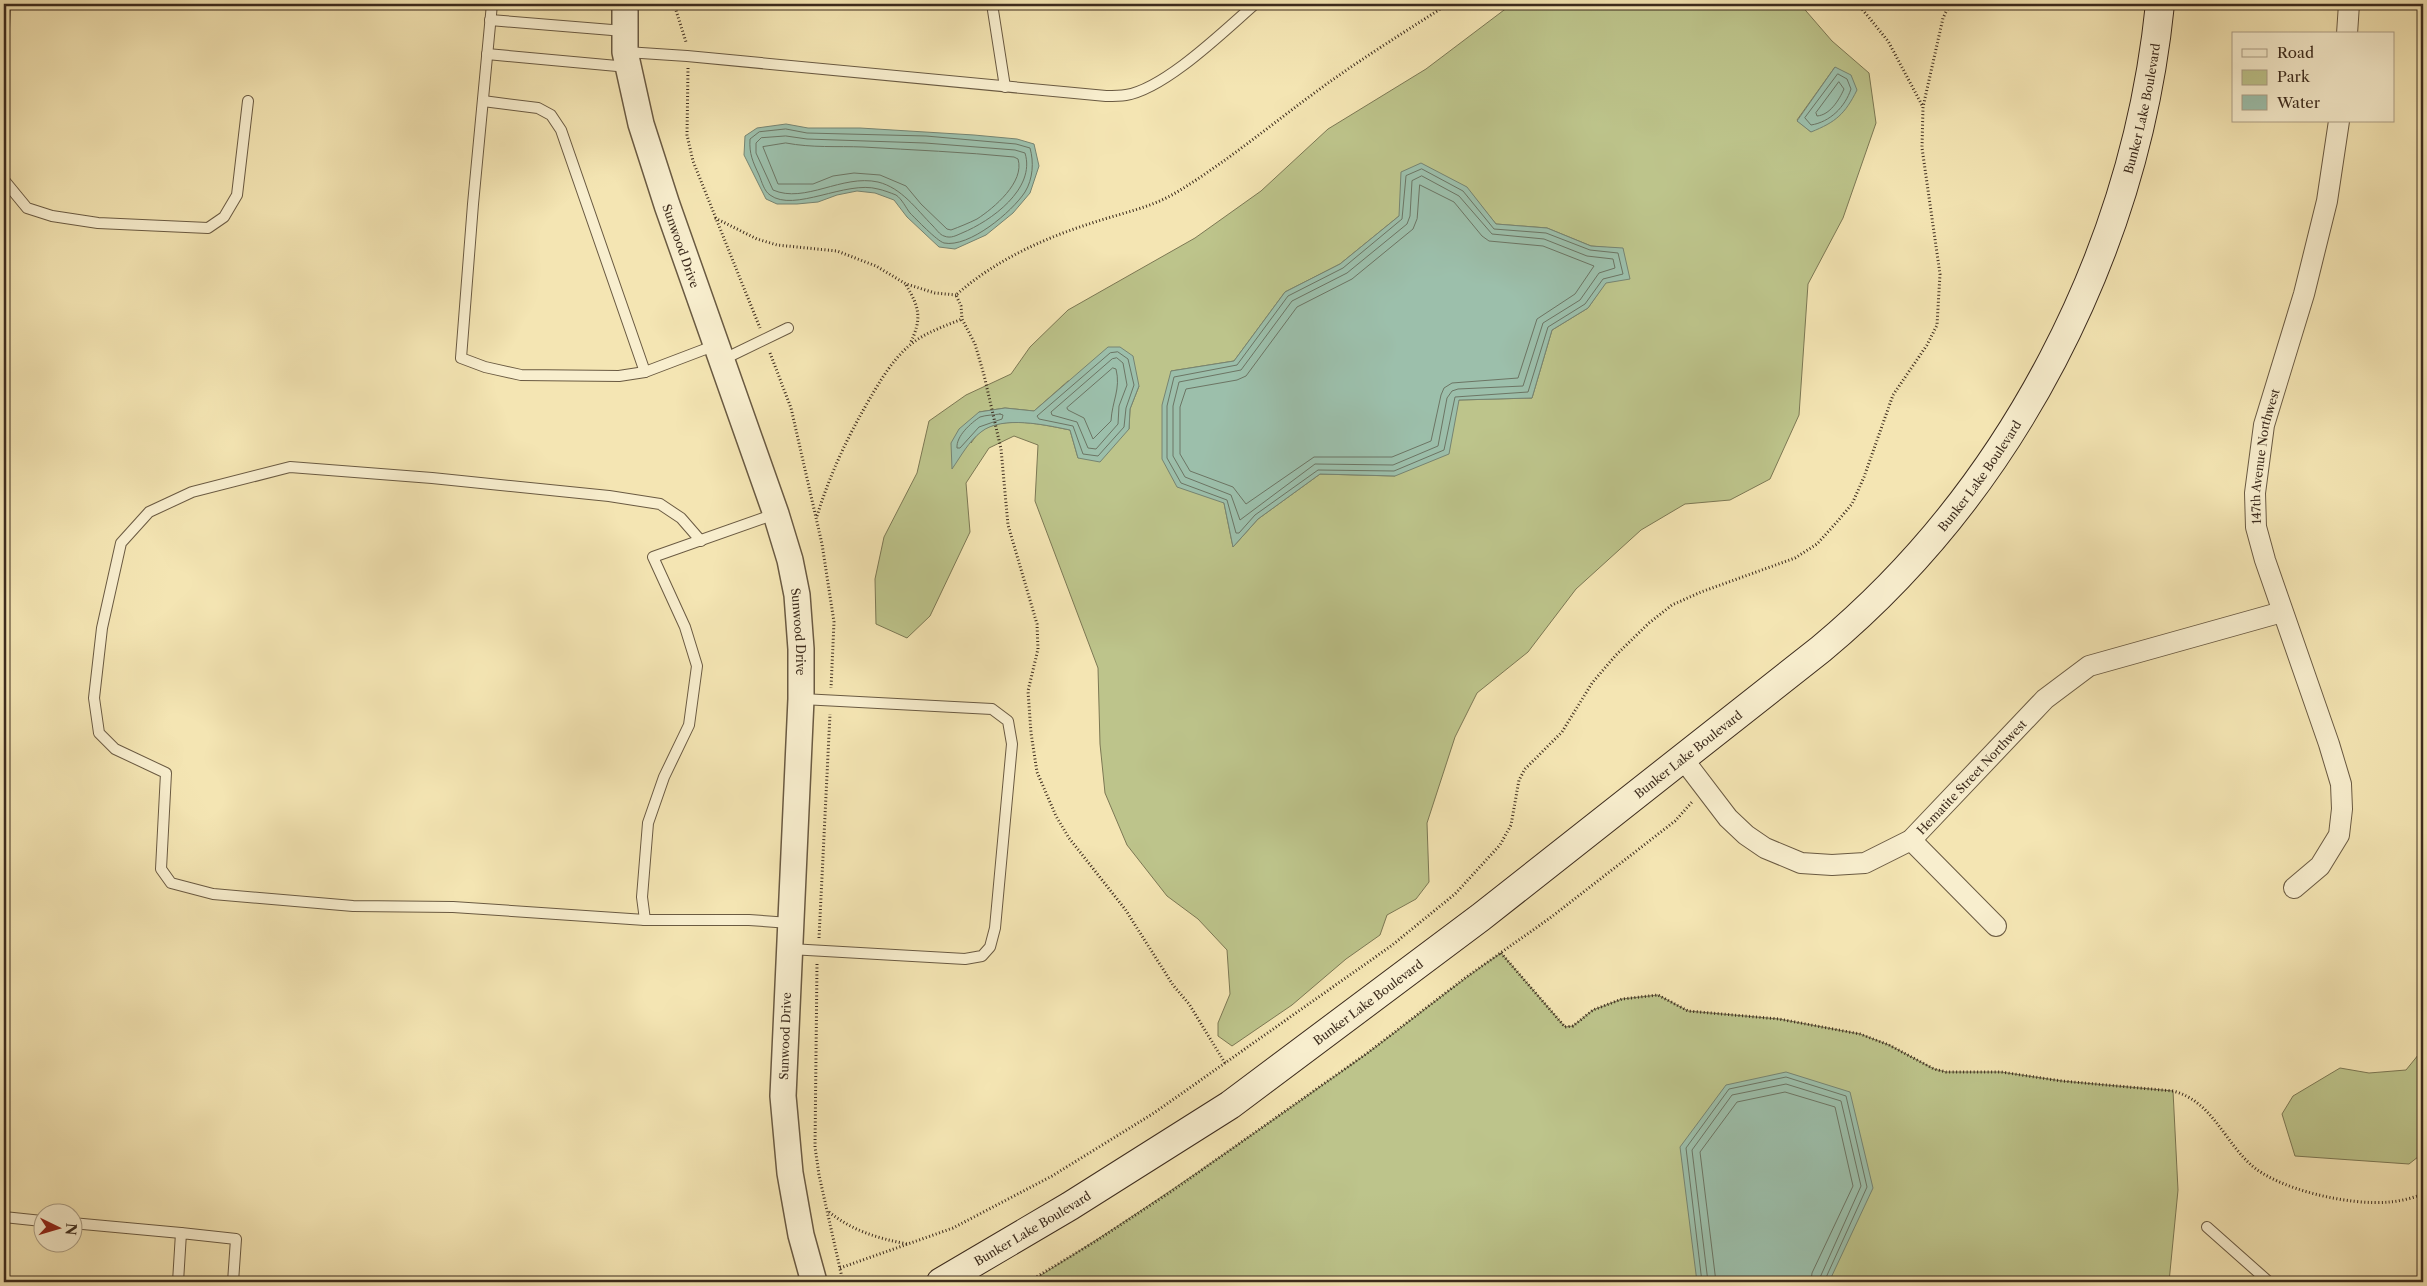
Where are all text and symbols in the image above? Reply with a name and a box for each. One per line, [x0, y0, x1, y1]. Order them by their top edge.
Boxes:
legend [2232, 32, 2394, 122]
street label: Bunker Lake Boulevard [2120, 42, 2163, 175]
text: Road [2277, 43, 2314, 62]
text: Park [2277, 67, 2311, 86]
text: Water [2276, 93, 2321, 112]
street label: Sunwood Drive [660, 202, 703, 290]
street label: 147th Avenue Northwest [2247, 386, 2282, 524]
street label: Bunker Lake Boulevard [1934, 417, 2024, 534]
street label: Sunwood Drive [788, 586, 809, 676]
street label: Bunker Lake Boulevard [1631, 706, 1745, 801]
street label: Hematite Street Northwest [1913, 715, 2030, 837]
street label: Bunker Lake Boulevard [1310, 956, 1426, 1048]
street label: Sunwood Drive [776, 992, 794, 1080]
street label: Bunker Lake Boulevard [971, 1187, 1094, 1268]
north arrow [32, 1204, 82, 1254]
text: N [61, 1222, 80, 1236]

